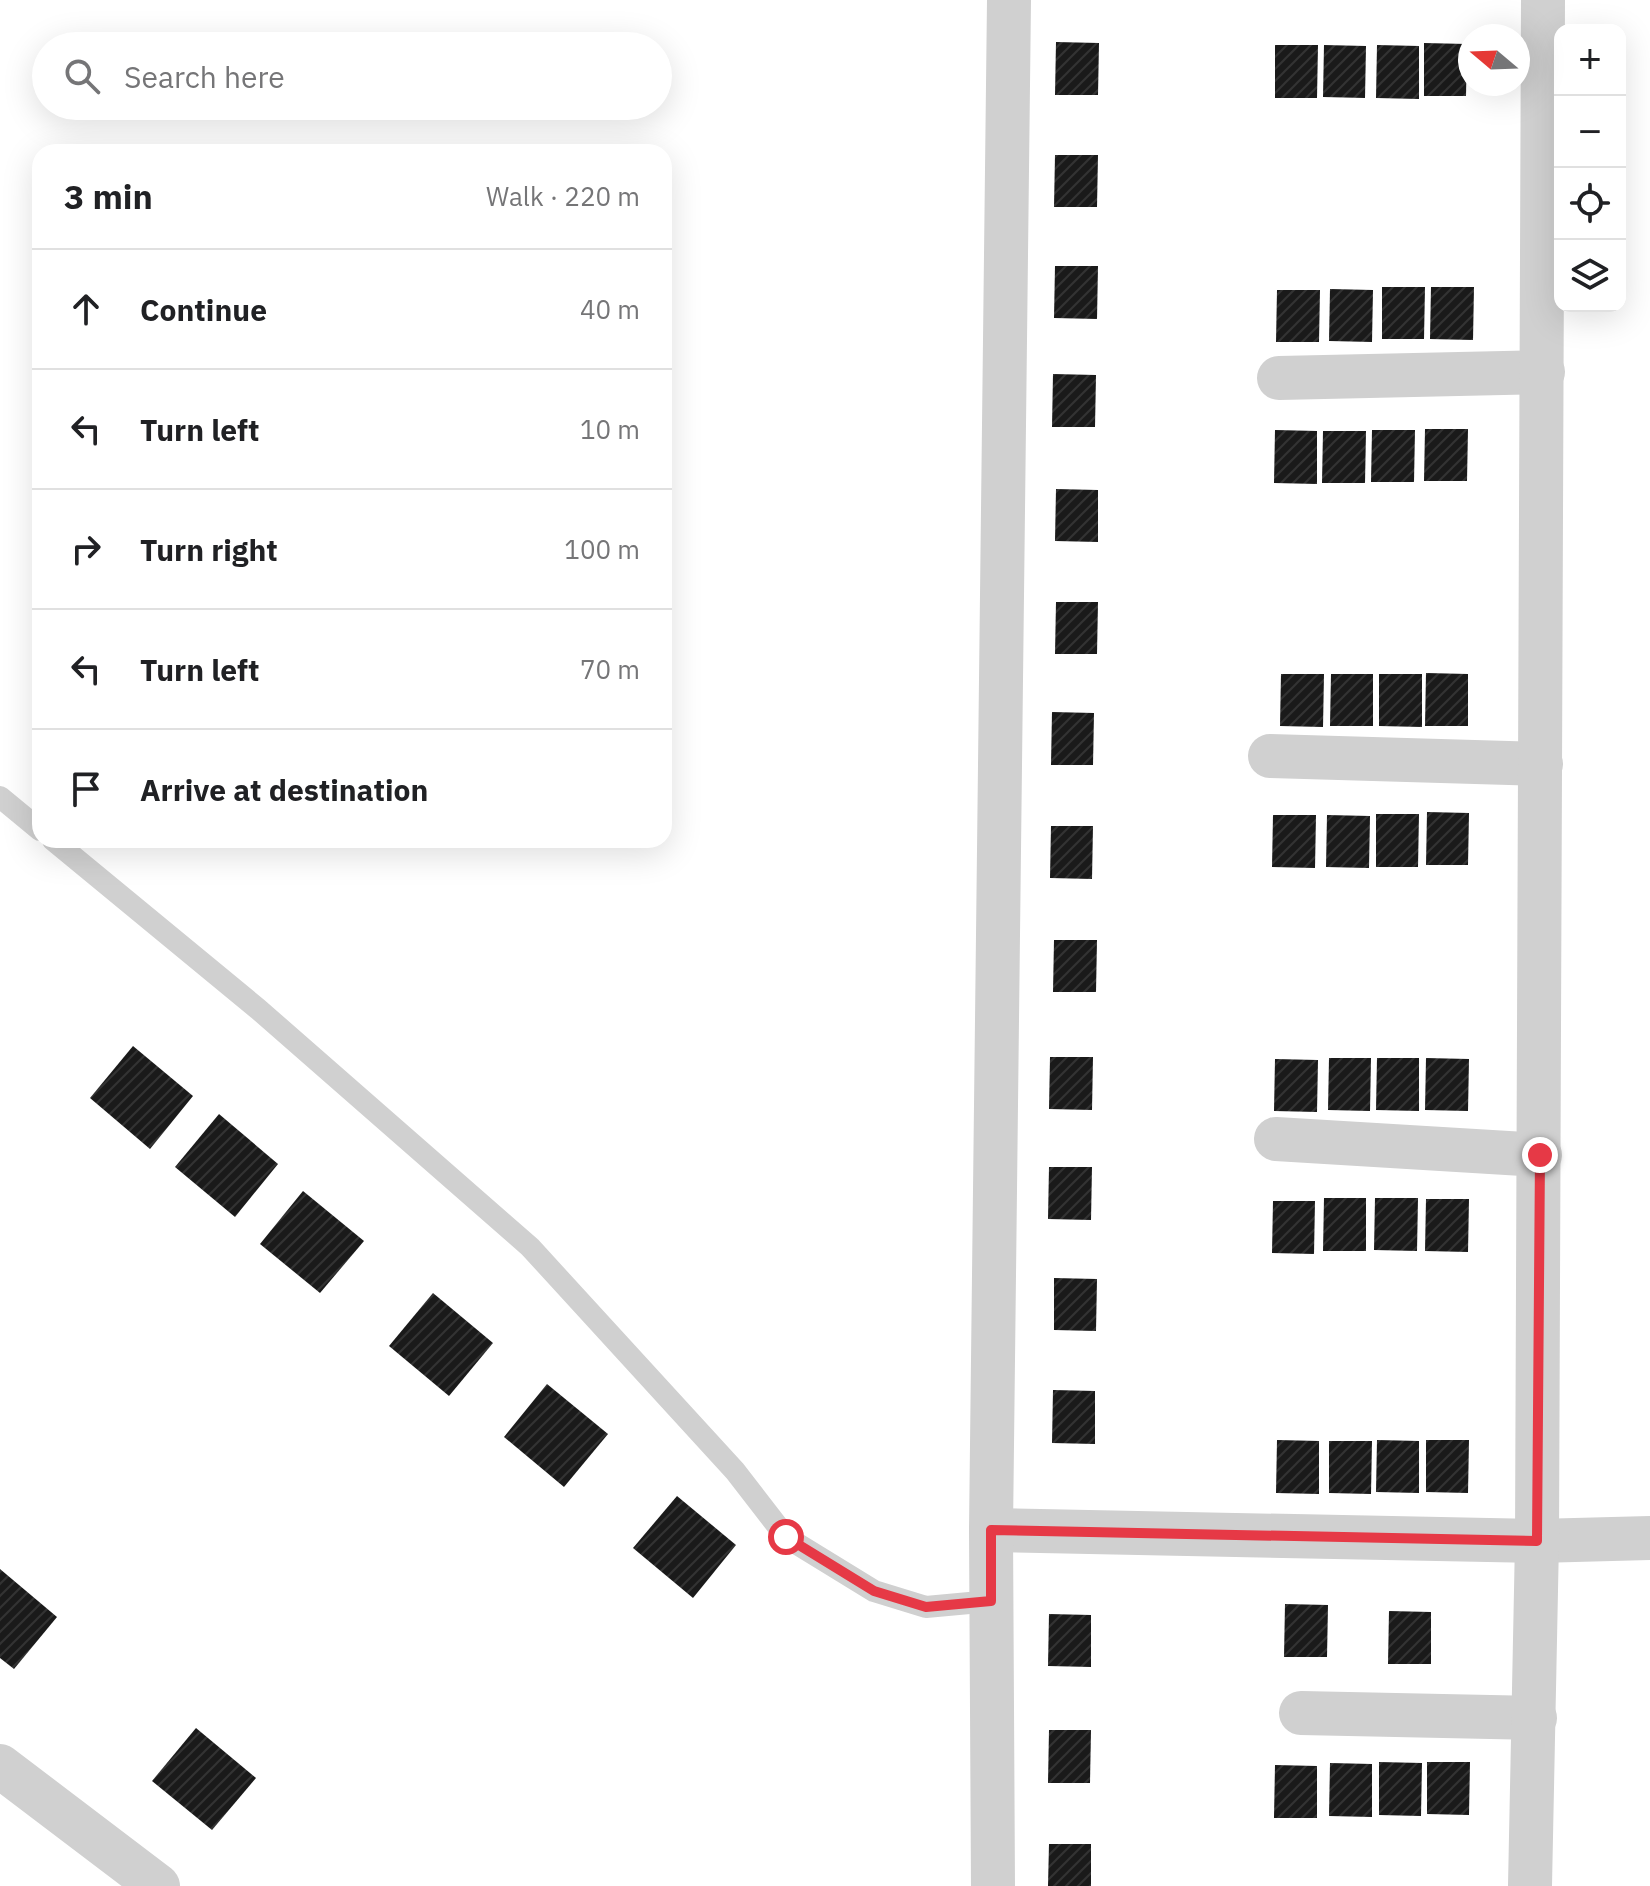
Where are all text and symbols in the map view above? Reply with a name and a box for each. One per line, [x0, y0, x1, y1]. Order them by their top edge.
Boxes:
north arrow [1458, 24, 1530, 96]
map controls [1554, 24, 1626, 312]
button: + [1554, 24, 1626, 96]
search box [32, 32, 672, 120]
icon: search [60, 54, 104, 98]
text: Search here [124, 57, 285, 96]
button: − [1554, 96, 1626, 168]
button: locate [1554, 168, 1626, 240]
text: 3 min [64, 174, 153, 218]
text: Walk · 220 m [486, 179, 640, 213]
button: layers [1554, 240, 1626, 312]
icon: ahead [64, 287, 108, 331]
text: Continue [140, 290, 267, 329]
text: 40 m [580, 292, 640, 326]
icon: left [64, 407, 108, 451]
text: Turn left [140, 410, 259, 449]
text: 10 m [580, 412, 640, 446]
icon: right [64, 527, 108, 571]
text: Turn right [140, 530, 278, 569]
text: 100 m [564, 532, 640, 566]
icon: left [64, 647, 108, 691]
text: Turn left [140, 650, 259, 689]
text: 70 m [580, 652, 640, 686]
icon: arrive [64, 767, 108, 811]
text: Arrive at destination [140, 770, 428, 809]
route end [1522, 1137, 1558, 1173]
route start [768, 1519, 804, 1555]

